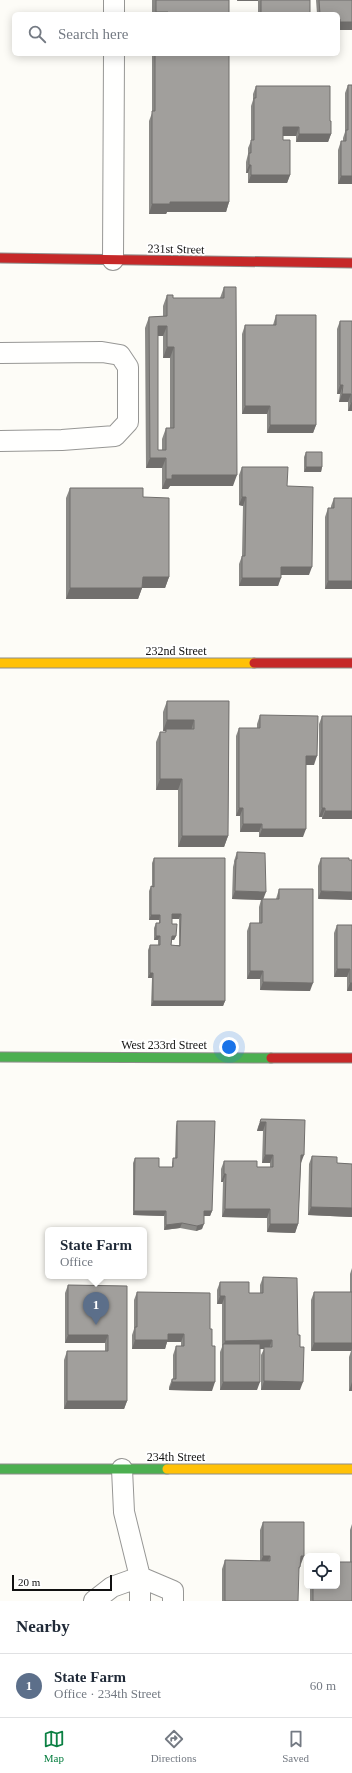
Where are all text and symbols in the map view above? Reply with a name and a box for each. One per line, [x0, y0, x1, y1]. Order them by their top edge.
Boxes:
search box [12, 12, 340, 56]
icon: search [26, 23, 48, 45]
text: Search here [58, 26, 128, 42]
street label: 231st Street [147, 242, 205, 257]
street label: 232nd Street [146, 644, 207, 658]
your location [219, 1037, 239, 1057]
street label: West 233rd Street [121, 1038, 208, 1052]
popup [45, 1227, 147, 1279]
text: State Farm [60, 1237, 132, 1253]
text: Office [60, 1254, 93, 1269]
pin: 1 [83, 1292, 109, 1325]
street label: 234th Street [147, 1450, 206, 1464]
map controls [304, 1553, 340, 1589]
button: locate [304, 1553, 340, 1589]
scale bar [12, 1573, 112, 1592]
text: 20 m [18, 1576, 40, 1588]
text: Nearby [16, 1617, 70, 1636]
text: State Farm [54, 1669, 126, 1685]
text: 1 [26, 1678, 32, 1693]
text: 60 m [310, 1678, 336, 1693]
text: Office · 234th Street [54, 1686, 161, 1701]
tab: Map [43, 1728, 65, 1764]
tab: Directions [151, 1728, 196, 1764]
tab: Saved [282, 1728, 309, 1764]

